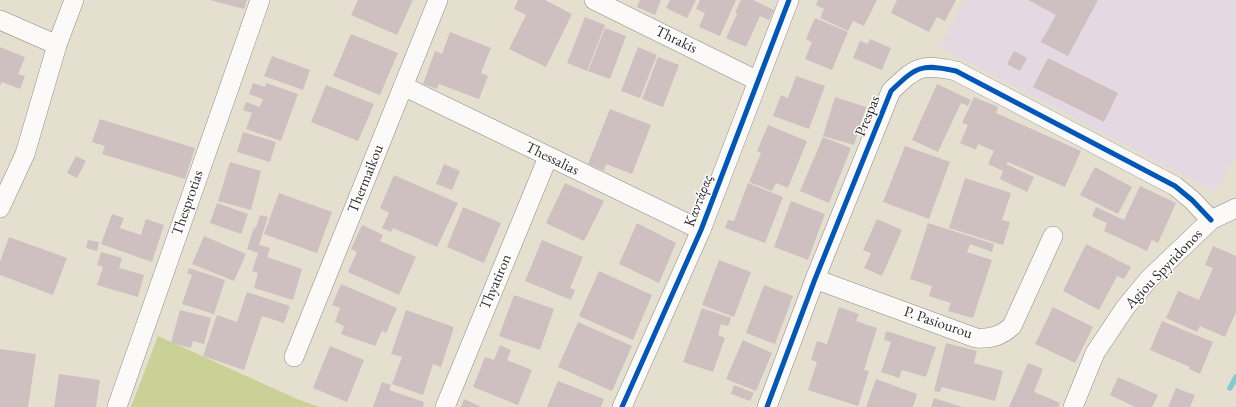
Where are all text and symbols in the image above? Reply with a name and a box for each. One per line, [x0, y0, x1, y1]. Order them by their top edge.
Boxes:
street label: Thrakis [652, 22, 700, 58]
street label: Prespas [852, 93, 884, 139]
street label: Thessalias [522, 138, 582, 180]
street label: Thermaikou [344, 142, 388, 216]
street label: Thesprotias [168, 168, 208, 238]
street label: Καντάρας [681, 172, 717, 230]
street label: Agiou Spyridonos [1121, 225, 1207, 313]
street label: Thyatiron [476, 252, 516, 312]
street label: P. Pasiourou [901, 303, 975, 343]

